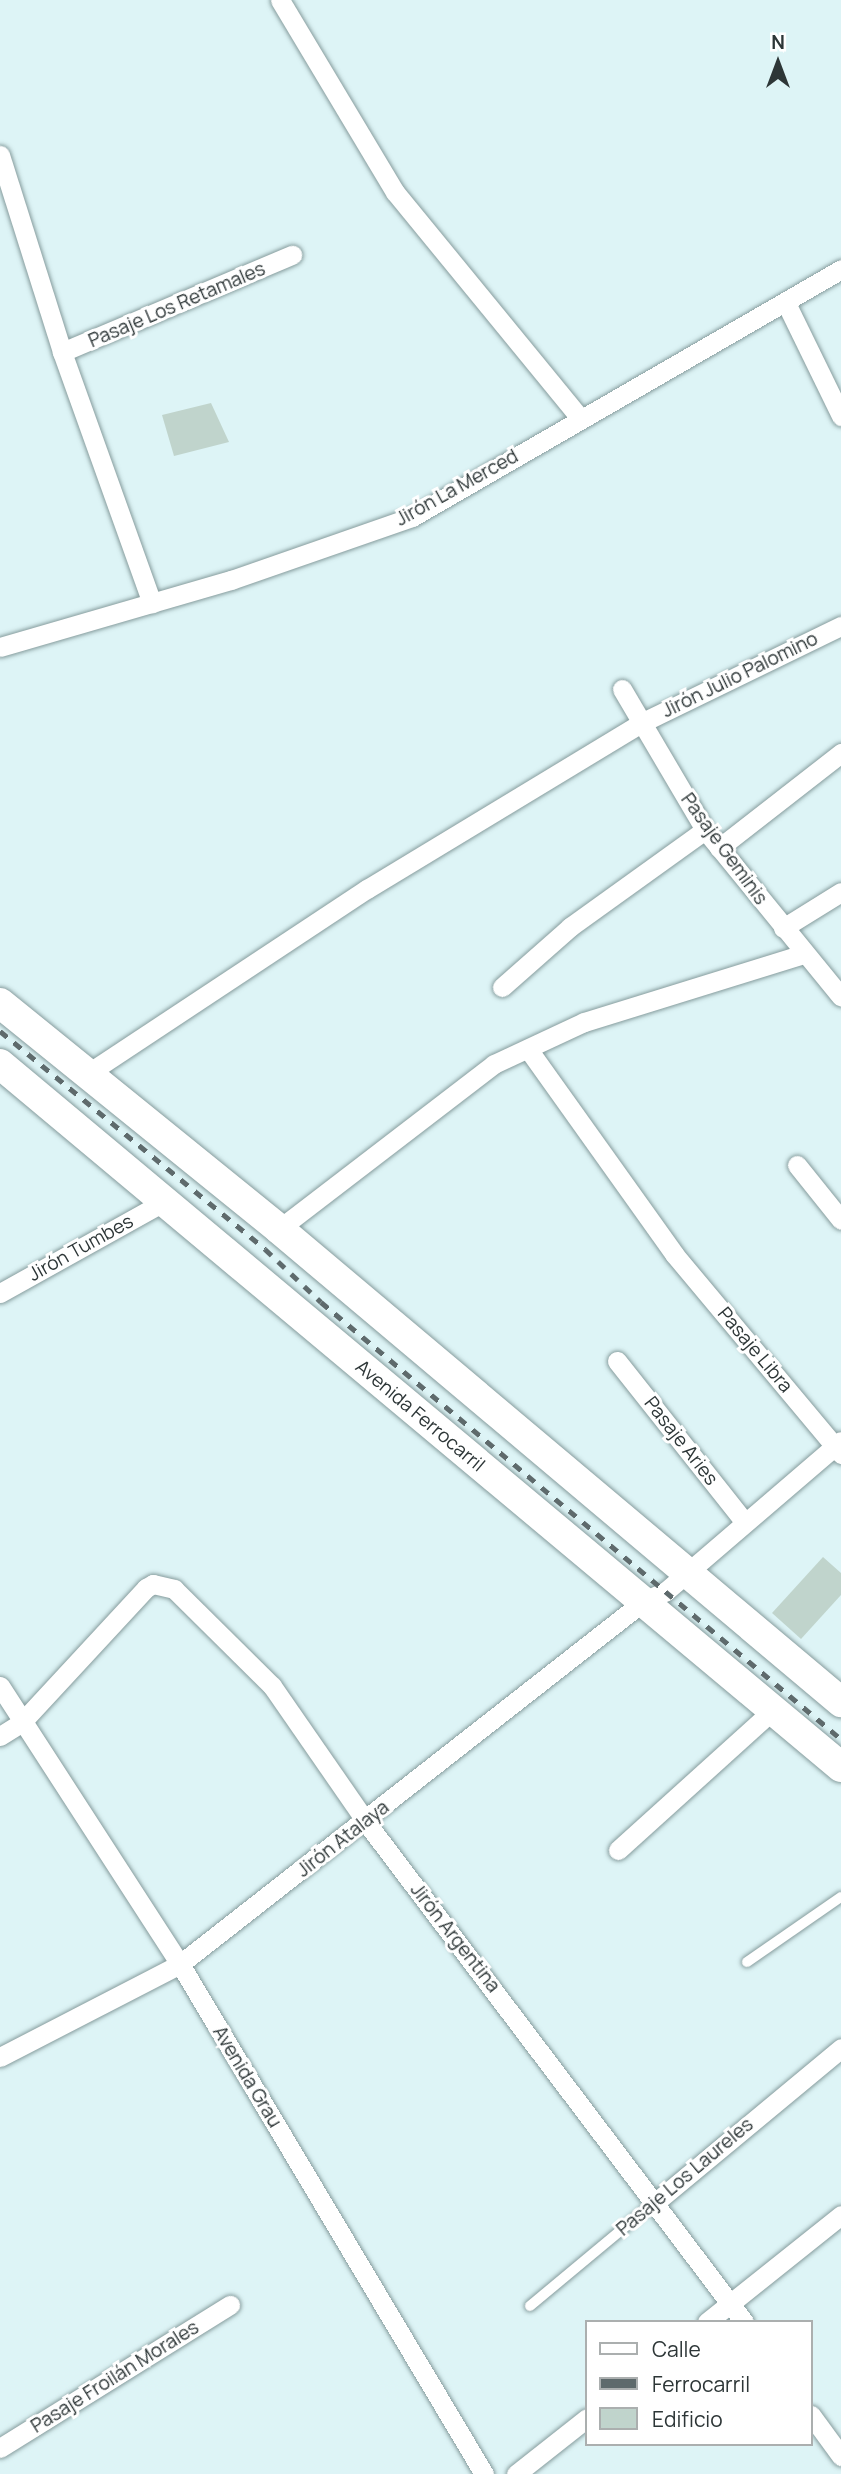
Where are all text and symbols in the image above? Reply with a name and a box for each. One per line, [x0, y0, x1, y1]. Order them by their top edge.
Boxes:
north arrow [743, 28, 813, 98]
text: N [771, 29, 785, 55]
street label: Pasaje Los Retamales [85, 257, 269, 353]
street label: Jirón La Merced [392, 445, 522, 531]
street label: Jirón Julio Palomino [658, 627, 822, 723]
street label: Pasaje Geminis [676, 789, 772, 909]
street label: Jirón Tumbes [25, 1210, 137, 1286]
street label: Pasaje Libra [713, 1303, 797, 1397]
street label: Avenida Ferrocarril [351, 1355, 489, 1477]
street label: Pasaje Aries [639, 1392, 723, 1490]
street label: Jirón Atalaya [292, 1796, 394, 1882]
street label: Jirón Argentina [405, 1879, 505, 1997]
street label: Avenida Grau [208, 2022, 286, 2132]
street label: Pasaje Los Laureles [612, 2113, 758, 2241]
street label: Pasaje Froilán Morales [27, 2316, 203, 2438]
legend [586, 2320, 813, 2446]
text: Calle [652, 2335, 701, 2363]
text: Ferrocarril [652, 2370, 750, 2398]
text: Edificio [652, 2405, 723, 2433]

